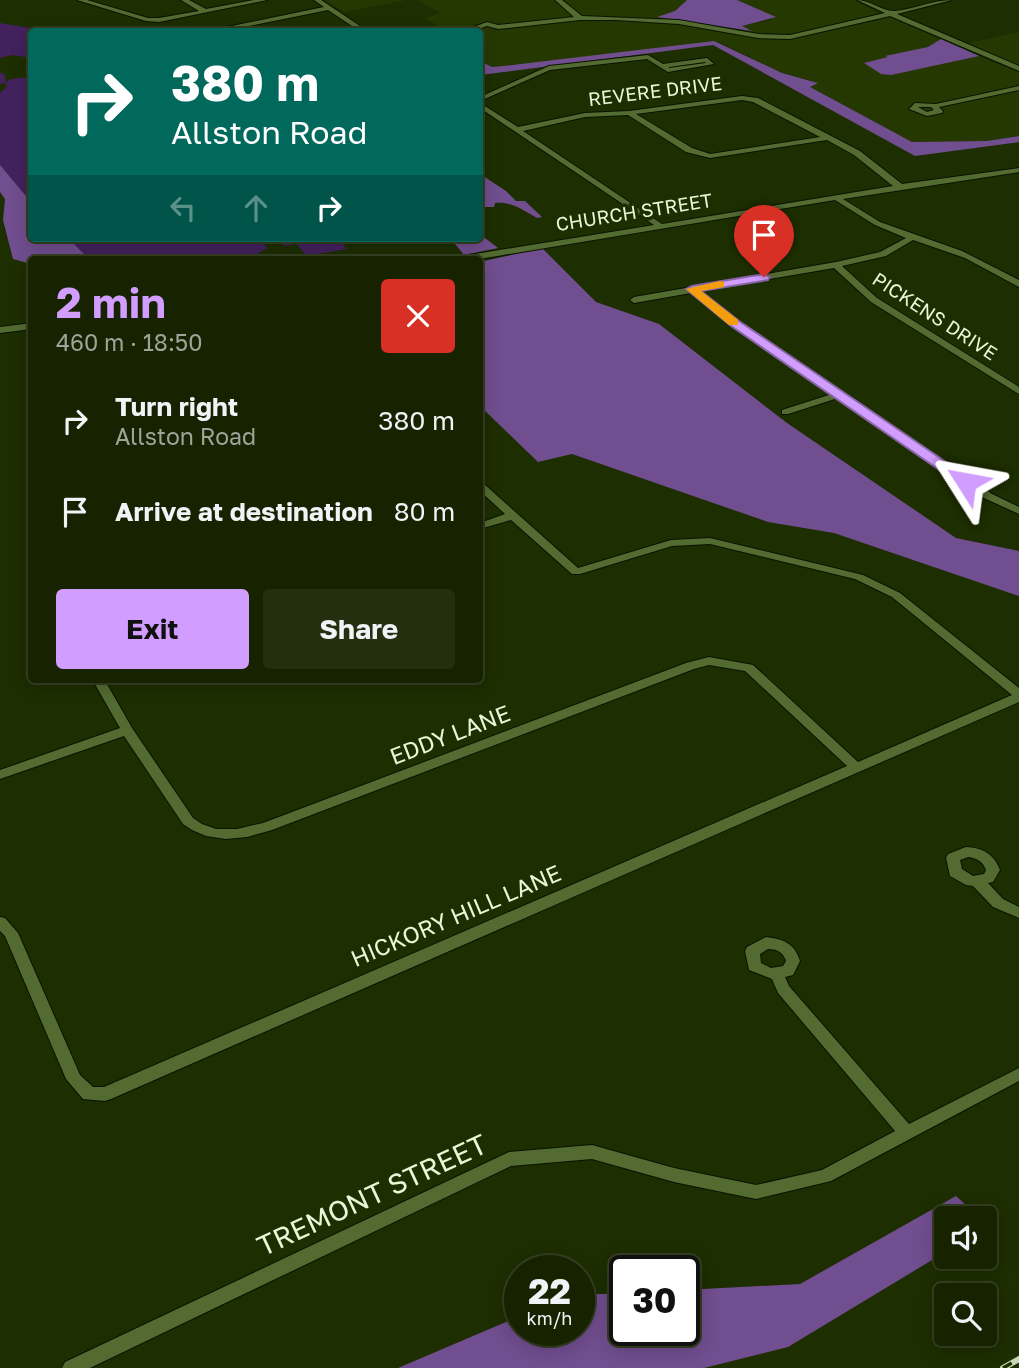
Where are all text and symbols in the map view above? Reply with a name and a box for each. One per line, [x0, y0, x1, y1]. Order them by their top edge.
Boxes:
text: 380 m [171, 53, 319, 112]
icon: right [56, 56, 147, 147]
street label: REVERE DRIVE [587, 71, 723, 110]
text: Allston Road [171, 113, 367, 151]
street label: CHURCH STREET [554, 188, 714, 235]
icon: left [164, 189, 202, 227]
icon: ahead [237, 189, 275, 227]
icon: right [310, 189, 348, 227]
pin [734, 205, 794, 277]
icon: arrive [745, 216, 783, 254]
street label: PICKENS DRIVE [869, 267, 1002, 364]
text: 2 min [56, 277, 166, 327]
button: close [381, 279, 455, 353]
text: 460 m · 18:50 [56, 328, 202, 356]
text: Turn right [115, 391, 238, 422]
icon: right [56, 402, 94, 440]
text: 380 m [378, 405, 455, 436]
text: Allston Road [115, 422, 256, 450]
position arrow [929, 445, 1003, 519]
icon: arrive [56, 493, 94, 531]
text: Arrive at destination [115, 496, 373, 527]
text: 80 m [394, 496, 455, 527]
button: Exit [56, 589, 249, 669]
button: Share [263, 589, 455, 669]
street label: EDDY LANE [385, 698, 514, 770]
street label: HICKORY HILL LANE [346, 858, 565, 972]
street label: TREMONT STREET [252, 1127, 492, 1262]
map controls [934, 1206, 997, 1346]
button: sound [934, 1206, 997, 1269]
speed limit sign: 30 [609, 1255, 700, 1346]
text: 22 [528, 1270, 571, 1312]
button: search [934, 1283, 997, 1346]
text: km/h [527, 1307, 572, 1329]

